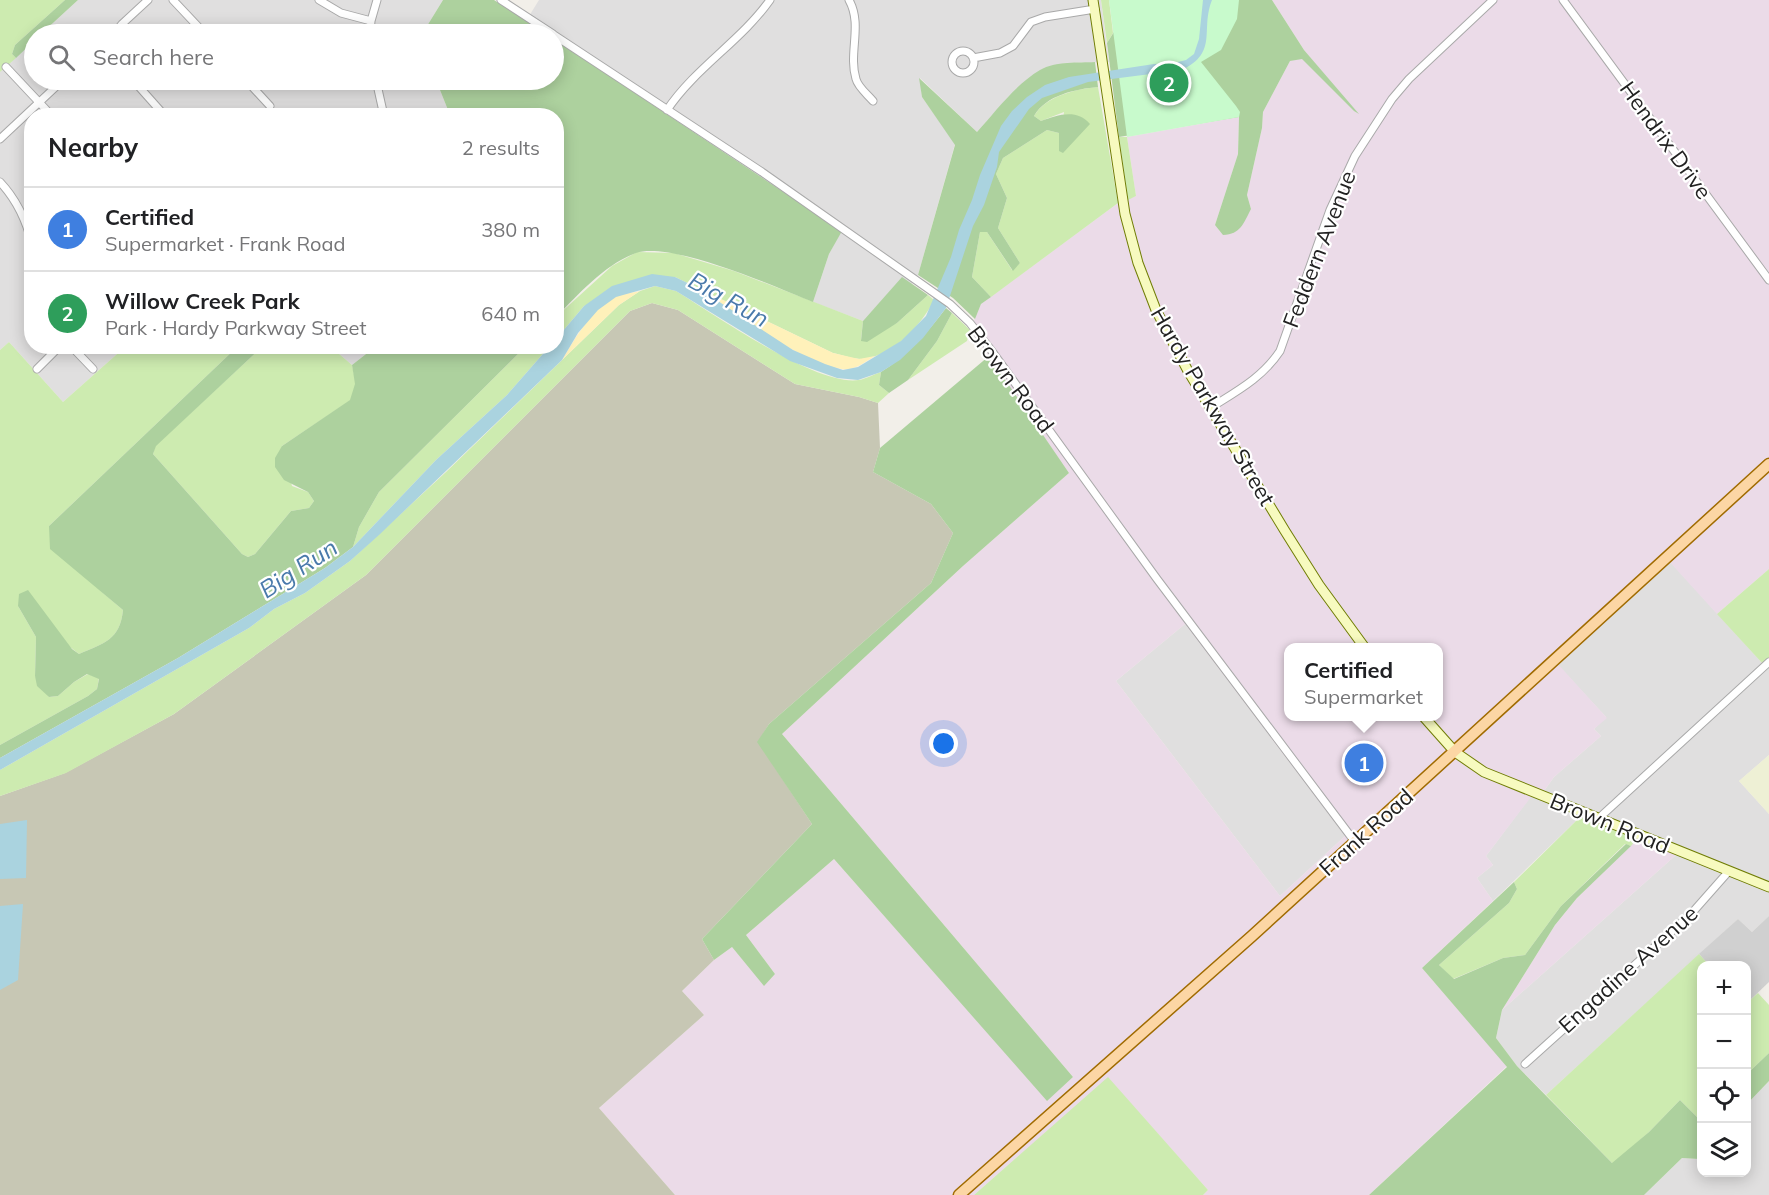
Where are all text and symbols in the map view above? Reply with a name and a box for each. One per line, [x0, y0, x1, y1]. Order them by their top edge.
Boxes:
search box [24, 24, 564, 90]
icon: search [45, 41, 78, 74]
text: Search here [93, 43, 214, 71]
pin: 2 [1150, 60, 1188, 106]
street label: Hendrix Drive [1614, 76, 1718, 204]
text: Nearby [48, 131, 138, 164]
text: 2 results [462, 135, 540, 160]
street label: Feddern Avenue [1276, 167, 1362, 331]
text: Certified [105, 203, 194, 231]
text: 1 [62, 217, 74, 242]
text: 380 m [481, 217, 540, 242]
text: Supermarket · Frank Road [105, 231, 345, 256]
water label: Big Run [684, 265, 774, 333]
text: Willow Creek Park [105, 287, 300, 315]
text: 2 [62, 301, 74, 326]
text: 640 m [481, 301, 540, 326]
street label: Hardy Parkway Street [1145, 302, 1281, 511]
text: Park · Hardy Parkway Street [105, 315, 366, 340]
street label: Brown Road [962, 320, 1060, 438]
water label: Big Run [253, 532, 343, 604]
popup [1284, 643, 1443, 721]
text: Certified [1304, 656, 1393, 684]
text: Supermarket [1304, 684, 1423, 709]
your location [929, 729, 958, 758]
pin: 1 [1344, 740, 1384, 786]
street label: Frank Road [1313, 782, 1419, 882]
street label: Brown Road [1546, 786, 1674, 860]
street label: Engadine Avenue [1553, 899, 1703, 1039]
map controls [1697, 961, 1751, 1177]
button: + [1697, 961, 1751, 1015]
button: − [1697, 1015, 1751, 1069]
button: locate [1697, 1069, 1751, 1123]
button: layers [1697, 1123, 1751, 1177]

